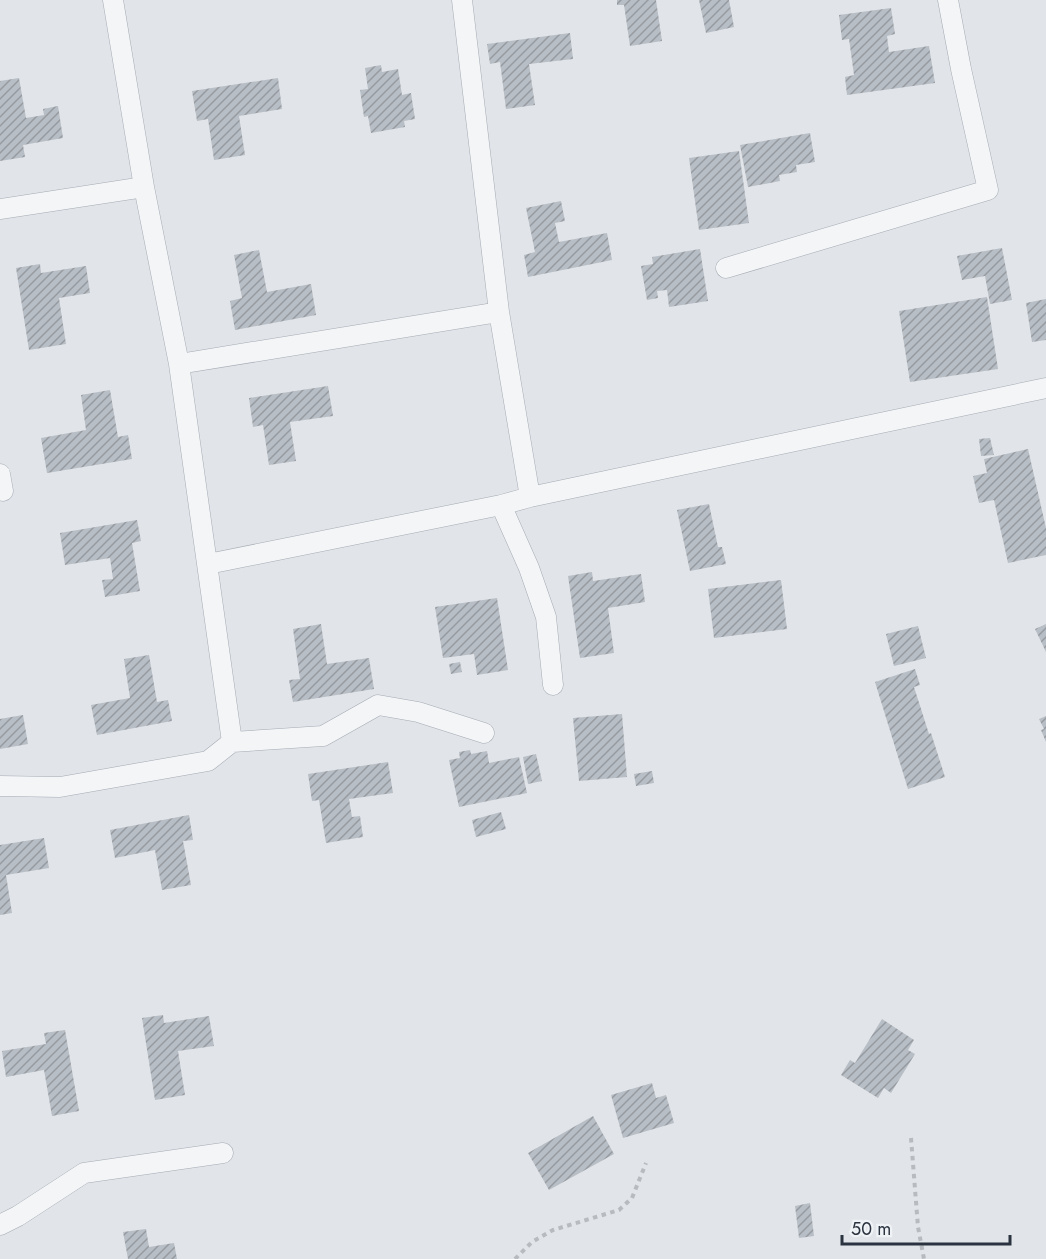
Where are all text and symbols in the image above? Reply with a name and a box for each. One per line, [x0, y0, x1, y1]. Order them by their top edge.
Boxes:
scale bar [842, 1208, 1010, 1246]
text: 50 m [851, 1216, 891, 1242]

